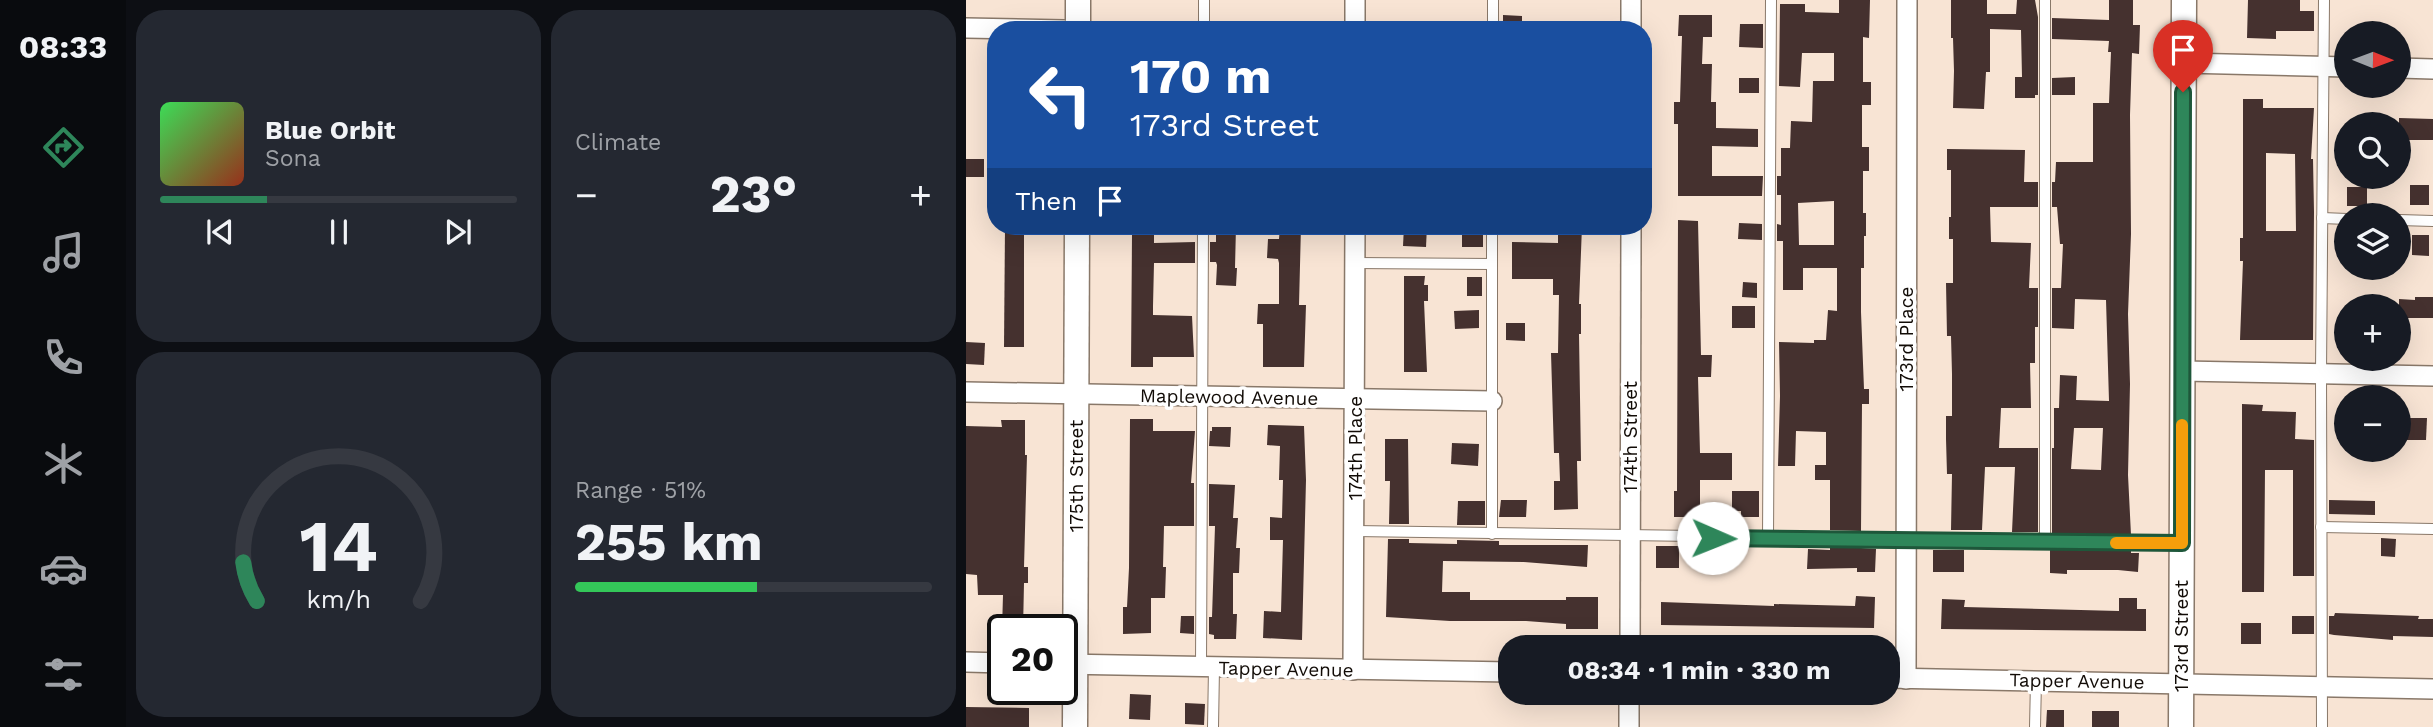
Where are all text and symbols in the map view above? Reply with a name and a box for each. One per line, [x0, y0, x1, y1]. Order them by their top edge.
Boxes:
pin [2153, 20, 2213, 92]
north arrow [2334, 21, 2412, 98]
map controls [2334, 21, 2411, 462]
text: 08:33 [19, 28, 107, 66]
icon: arrive [2164, 31, 2202, 69]
text: 170 m [1130, 47, 1271, 105]
icon: left [1015, 49, 1106, 140]
text: 173rd Street [1130, 106, 1319, 144]
button: search [2334, 112, 2411, 189]
text: Blue Orbit [265, 115, 395, 145]
icon: directions [39, 123, 88, 172]
text: Climate [575, 129, 661, 156]
text: Sona [265, 145, 321, 172]
text: 23° [710, 164, 797, 225]
text: − [575, 173, 598, 217]
text: + [909, 173, 932, 217]
icon: arrive [1091, 182, 1129, 220]
text: Then [1015, 186, 1077, 216]
button: layers [2334, 203, 2411, 280]
icon: previous [201, 213, 239, 251]
icon: pause [320, 213, 358, 251]
icon: next [439, 213, 477, 251]
icon: music [39, 228, 88, 277]
street label: 173rd Place [1895, 287, 1918, 391]
button: + [2334, 294, 2411, 371]
icon: phone [39, 333, 88, 382]
street label: 174th Street [1619, 381, 1642, 493]
street label: Maplewood Avenue [1140, 384, 1318, 410]
button: − [2334, 385, 2411, 462]
street label: 174th Place [1344, 396, 1367, 500]
street label: 175th Street [1065, 420, 1088, 532]
icon: climate [39, 439, 88, 488]
text: Range · 51% [575, 477, 706, 504]
position arrow [1676, 501, 1750, 575]
text: 14 [299, 503, 378, 589]
text: 255 km [575, 512, 763, 573]
icon: car [39, 544, 88, 593]
street label: 173rd Street [2170, 580, 2193, 692]
text: km/h [306, 584, 371, 613]
speed limit sign: 20 [987, 614, 1078, 705]
icon: filters [39, 650, 88, 699]
text: 08:34 · 1 min · 330 m [1567, 655, 1831, 685]
street label: Tapper Avenue [1218, 656, 1354, 682]
street label: Tapper Avenue [2009, 668, 2145, 694]

